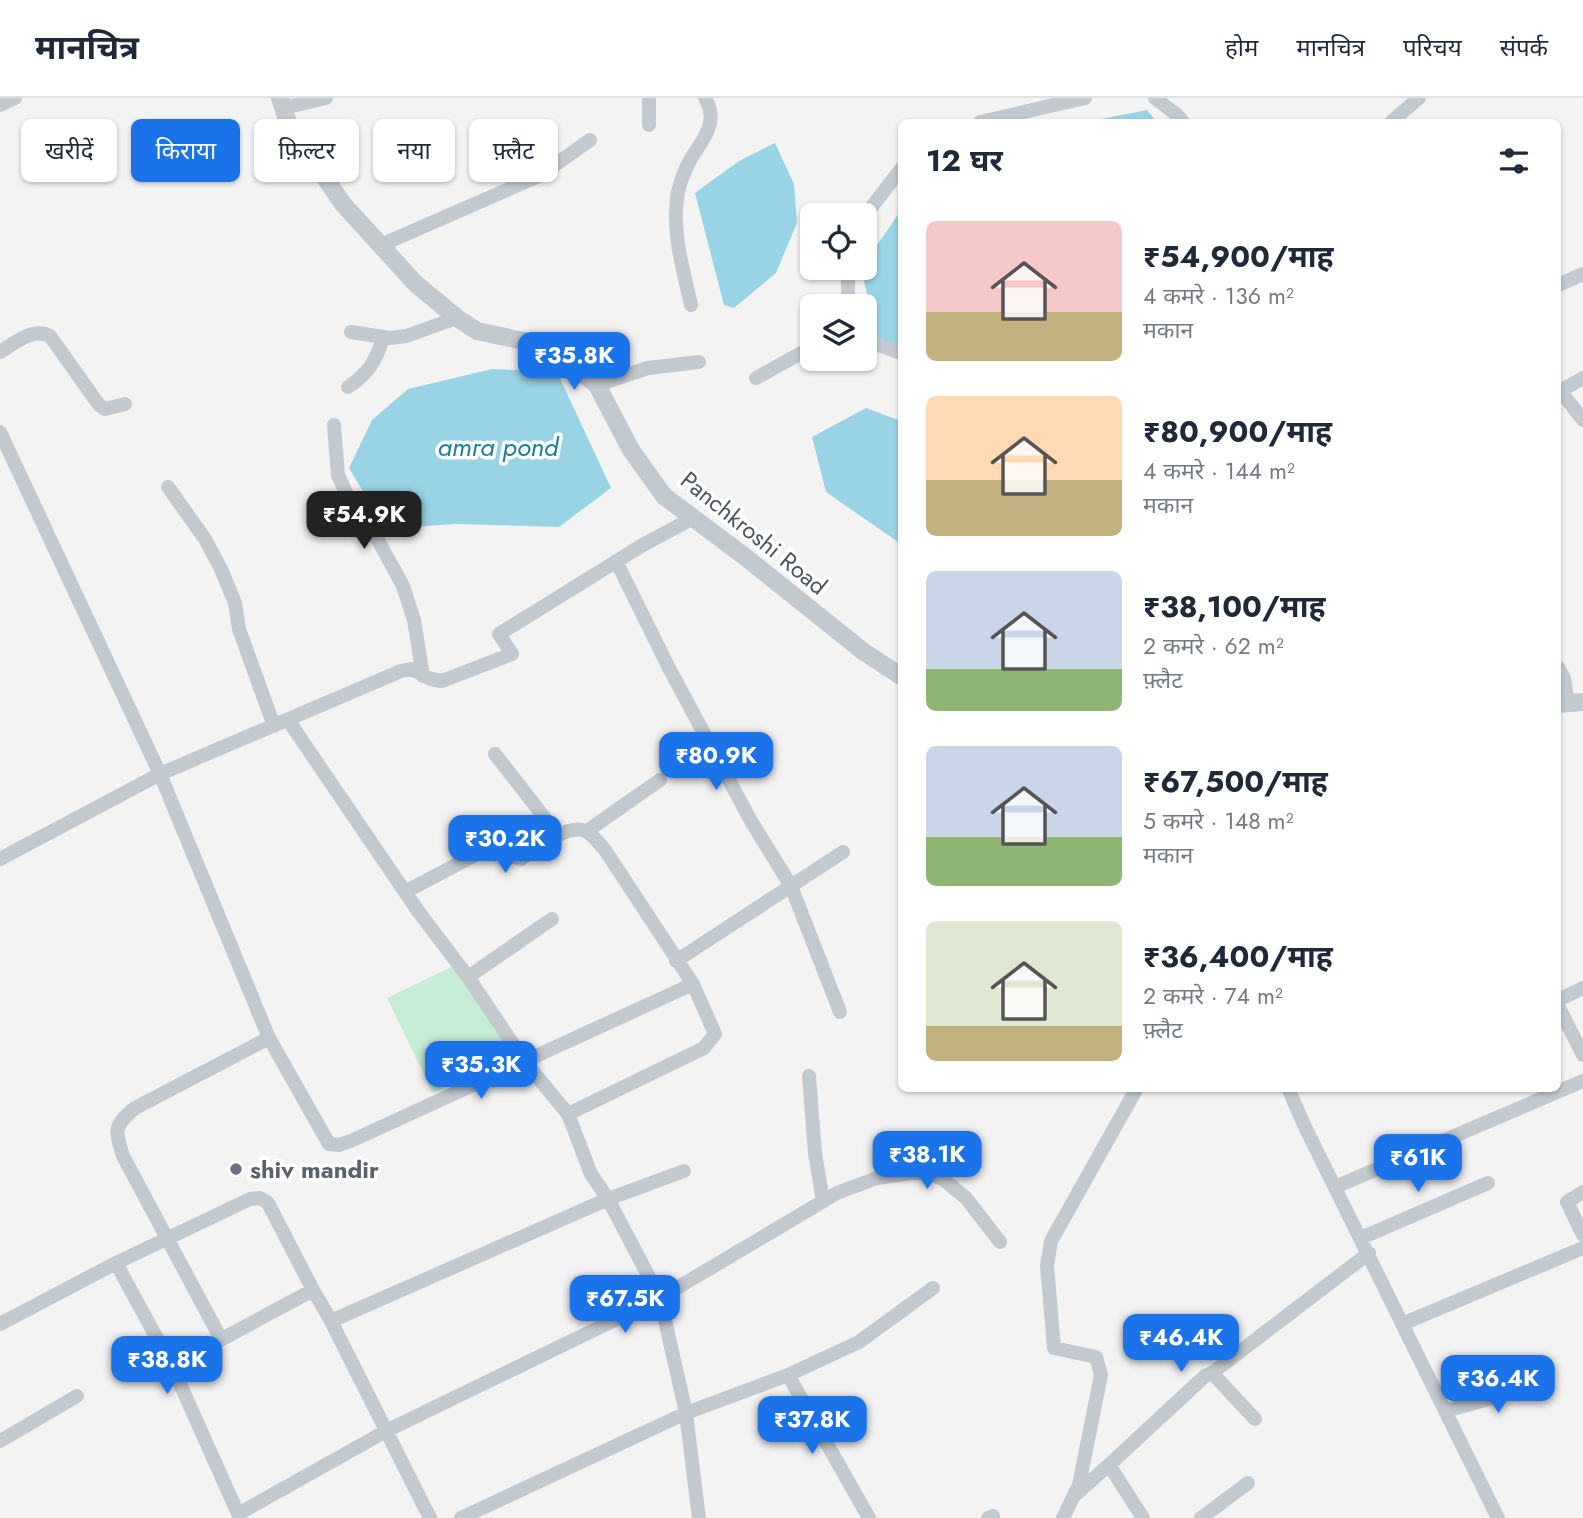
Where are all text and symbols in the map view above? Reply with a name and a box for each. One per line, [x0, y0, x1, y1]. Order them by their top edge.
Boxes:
text: मानचित्र [35, 24, 139, 71]
text: होम [1225, 30, 1258, 65]
text: मानचित्र [1296, 30, 1365, 65]
text: परिचय [1403, 30, 1462, 65]
text: संपर्क [1500, 30, 1548, 65]
chip: खरीदें [21, 119, 117, 182]
chip: किराया [131, 119, 240, 182]
chip: फ़िल्टर [254, 119, 359, 182]
chip: नया [373, 119, 455, 182]
chip: फ़्लैट [469, 119, 558, 182]
text: 12 घर [926, 139, 1003, 182]
icon: filters [1495, 142, 1533, 180]
map controls [800, 203, 877, 371]
button: locate [800, 203, 877, 280]
text: ₹54,900/माह [1143, 235, 1334, 278]
icon: home [982, 249, 1066, 333]
text: 4 कमरे · 136 m² [1143, 279, 1294, 313]
button: layers [800, 294, 877, 371]
text: मकान [1143, 313, 1193, 347]
pin: ₹35.8K [517, 332, 631, 392]
text: ₹35.8K [534, 338, 614, 372]
text: ₹80,900/माह [1143, 410, 1332, 453]
icon: home [982, 424, 1066, 508]
water label: amra pond [438, 428, 560, 466]
text: 4 कमरे · 144 m² [1143, 454, 1295, 488]
street label: Panchkroshi Road [673, 463, 835, 603]
text: मकान [1143, 488, 1193, 522]
pin: ₹54.9K [307, 491, 421, 551]
text: ₹54.9K [323, 497, 405, 531]
text: ₹38,100/माह [1143, 585, 1325, 628]
icon: home [982, 599, 1066, 683]
text: 2 कमरे · 62 m² [1143, 629, 1284, 663]
text: फ़्लैट [1143, 663, 1183, 697]
pin: ₹80.9K [659, 732, 773, 792]
text: ₹80.9K [675, 738, 757, 772]
text: ₹67,500/माह [1143, 760, 1328, 803]
icon: home [982, 774, 1066, 858]
text: 5 कमरे · 148 m² [1143, 804, 1294, 838]
pin: ₹30.2K [448, 816, 562, 875]
text: ₹30.2K [464, 821, 546, 855]
text: मकान [1143, 838, 1193, 872]
text: ₹36,400/माह [1143, 935, 1333, 978]
icon: home [982, 949, 1066, 1033]
text: 2 कमरे · 74 m² [1143, 979, 1283, 1013]
text: फ़्लैट [1143, 1013, 1183, 1047]
pin: ₹35.3K [424, 1042, 538, 1101]
text: ₹35.3K [441, 1047, 521, 1081]
pin: ₹38.1K [870, 1132, 984, 1191]
pin: ₹61K [1377, 1134, 1459, 1194]
text: ₹38.1K [889, 1137, 965, 1171]
text: ₹61K [1390, 1140, 1446, 1174]
place label: shiv mandir [250, 1152, 379, 1187]
marker: shiv mandir [228, 1161, 244, 1177]
pin: ₹67.5K [568, 1276, 682, 1335]
text: ₹67.5K [586, 1281, 664, 1315]
pin: ₹46.4K [1124, 1314, 1238, 1374]
text: ₹46.4K [1139, 1320, 1223, 1354]
pin: ₹38.8K [110, 1336, 224, 1396]
text: ₹38.8K [127, 1342, 207, 1376]
pin: ₹36.4K [1441, 1356, 1555, 1415]
text: ₹36.4K [1457, 1361, 1539, 1395]
pin: ₹37.8K [755, 1396, 869, 1456]
text: ₹37.8K [774, 1402, 850, 1436]

